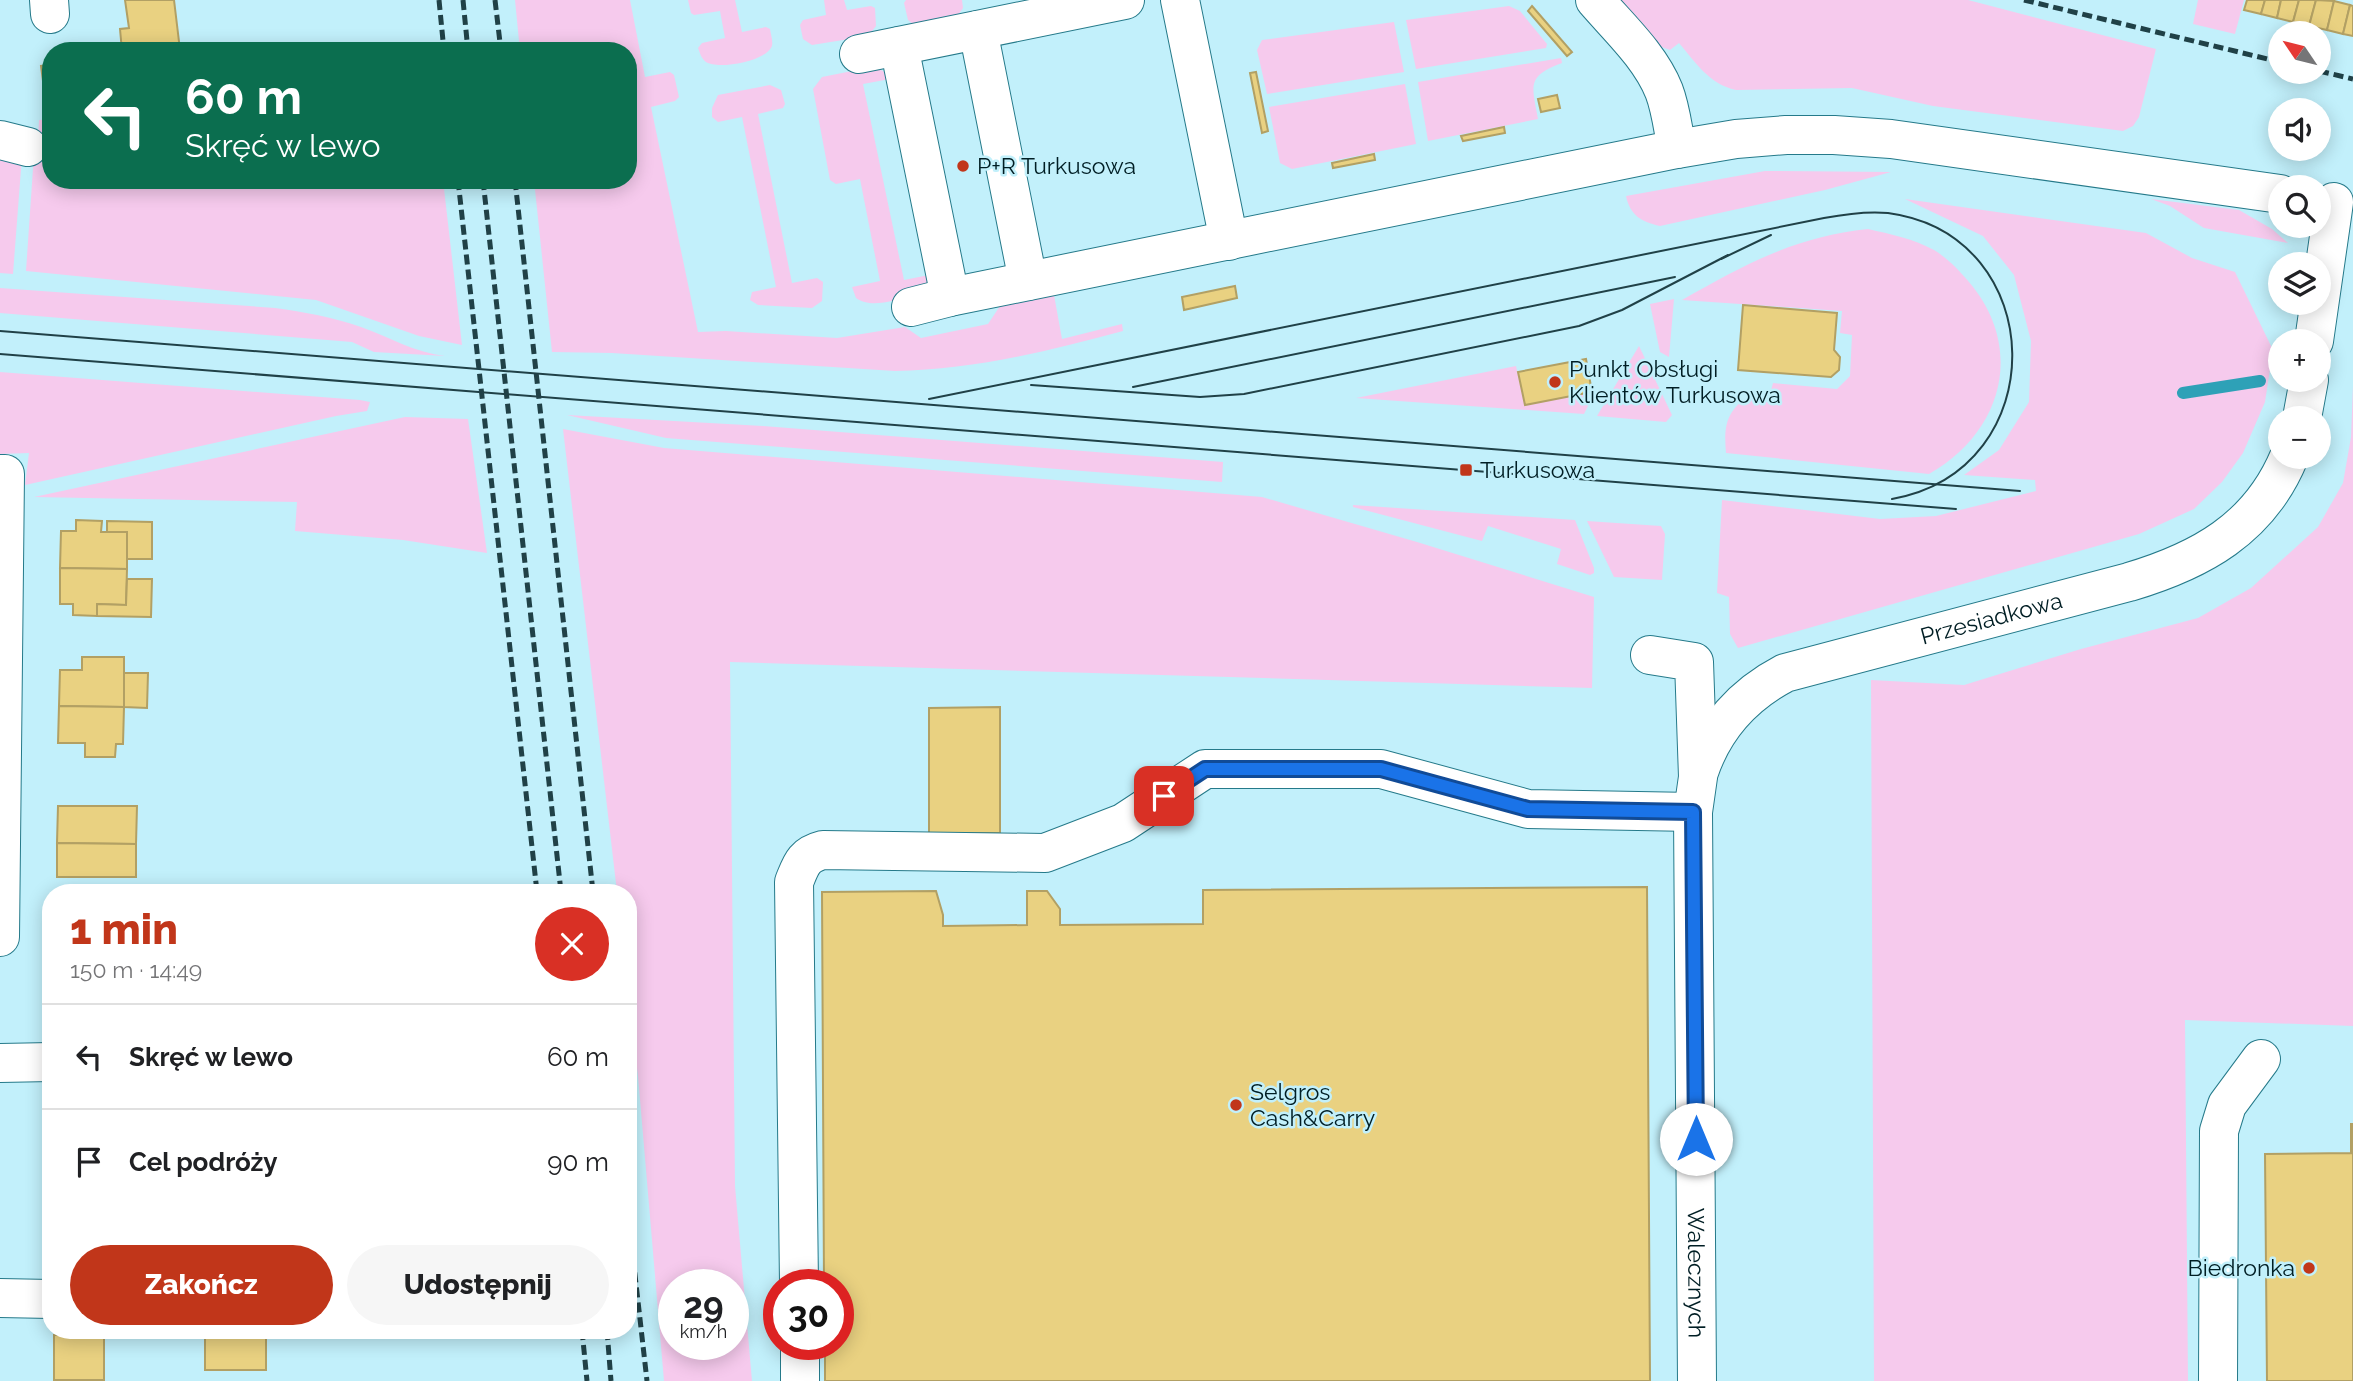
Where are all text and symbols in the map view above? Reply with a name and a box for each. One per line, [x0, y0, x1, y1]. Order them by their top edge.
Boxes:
north arrow [2268, 21, 2331, 84]
map controls [2268, 21, 2331, 469]
text: 60 m [185, 68, 302, 125]
icon: left [70, 70, 161, 161]
button: sound [2268, 98, 2331, 161]
text: Skręć w lewo [185, 127, 381, 164]
place label: P+R Turkusowa [977, 152, 1136, 179]
marker: P+R Turkusowa [955, 158, 971, 174]
button: search [2268, 175, 2331, 238]
button: layers [2268, 252, 2331, 315]
button: + [2268, 329, 2331, 392]
place label: Punkt Obsługi Klientów Turkusowa [1569, 355, 1781, 408]
marker: Punkt Obsługi Klientów Turkusowa [1547, 374, 1563, 390]
button: − [2268, 406, 2331, 469]
place label: Turkusowa [1480, 456, 1595, 483]
marker: Turkusowa [1458, 462, 1474, 478]
street label: Przesiadkowa [1917, 586, 2065, 650]
pin [1134, 766, 1194, 826]
icon: arrive [1145, 777, 1183, 815]
text: 1 min [70, 905, 178, 954]
button: close [535, 907, 609, 981]
text: 150 m · 14:49 [70, 956, 202, 983]
icon: left [70, 1038, 108, 1076]
text: Skręć w lewo [129, 1042, 293, 1072]
text: 60 m [547, 1042, 609, 1072]
place label: Selgros Cash&Carry [1250, 1078, 1375, 1131]
marker: Selgros Cash&Carry [1228, 1097, 1244, 1113]
position arrow [1659, 1102, 1733, 1176]
icon: arrive [70, 1143, 108, 1181]
text: Cel podróży [129, 1147, 278, 1177]
text: 90 m [547, 1147, 609, 1177]
street label: Walecznych [1683, 1208, 1711, 1338]
button: Zakończ [70, 1245, 333, 1325]
button: Udostępnij [347, 1245, 609, 1325]
place label: Biedronka [2187, 1254, 2295, 1281]
marker: Biedronka [2301, 1260, 2317, 1276]
speed limit sign: 30 [763, 1269, 854, 1360]
text: 29 [683, 1285, 724, 1326]
text: km/h [680, 1321, 727, 1342]

